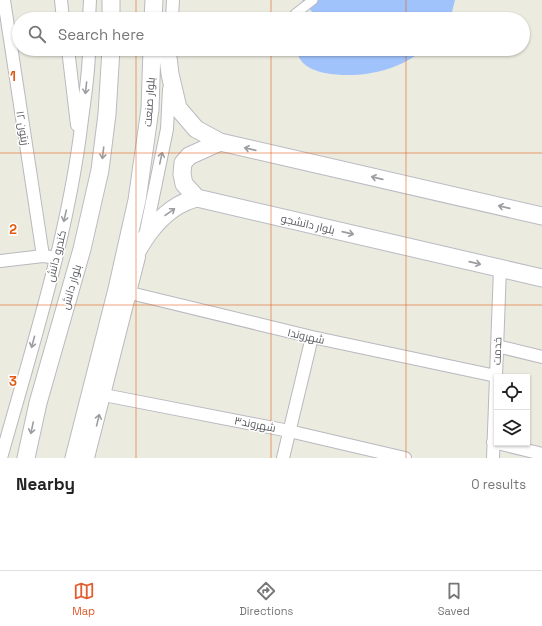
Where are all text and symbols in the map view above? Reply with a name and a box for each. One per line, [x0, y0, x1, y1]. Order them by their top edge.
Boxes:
search box [12, 12, 530, 56]
icon: search [26, 23, 48, 45]
text: Search here [58, 25, 144, 44]
text: 1 [10, 68, 16, 85]
street label: بلوار صنعت [140, 77, 158, 127]
one-way arrow [82, 81, 90, 94]
street label: زیتون ۱۲ [13, 110, 33, 146]
one-way arrow [244, 145, 257, 153]
one-way arrow [99, 146, 106, 159]
one-way arrow [158, 152, 166, 165]
one-way arrow [371, 174, 384, 182]
one-way arrow [498, 202, 511, 210]
one-way arrow [164, 208, 175, 216]
one-way arrow [61, 209, 69, 222]
street label: بلوار دانشجو [280, 211, 336, 237]
text: 2 [9, 221, 17, 238]
street label: کندرو دانش [43, 229, 69, 283]
one-way arrow [342, 230, 355, 238]
one-way arrow [468, 259, 481, 267]
street label: بلوار دانش [58, 263, 84, 311]
street label: شهروند۱ [286, 325, 326, 347]
one-way arrow [29, 335, 36, 348]
street label: خدمت [490, 337, 504, 365]
text: 3 [9, 373, 17, 390]
map controls [494, 374, 530, 446]
button: locate [494, 374, 530, 410]
button: layers [494, 410, 530, 446]
street label: شهروند۳ [233, 413, 277, 435]
one-way arrow [94, 414, 102, 427]
one-way arrow [28, 421, 36, 434]
text: Nearby [16, 473, 75, 495]
text: 0 results [471, 476, 526, 493]
tab: Map [72, 580, 95, 618]
tab: Directions [239, 580, 293, 618]
tab: Saved [438, 580, 470, 618]

